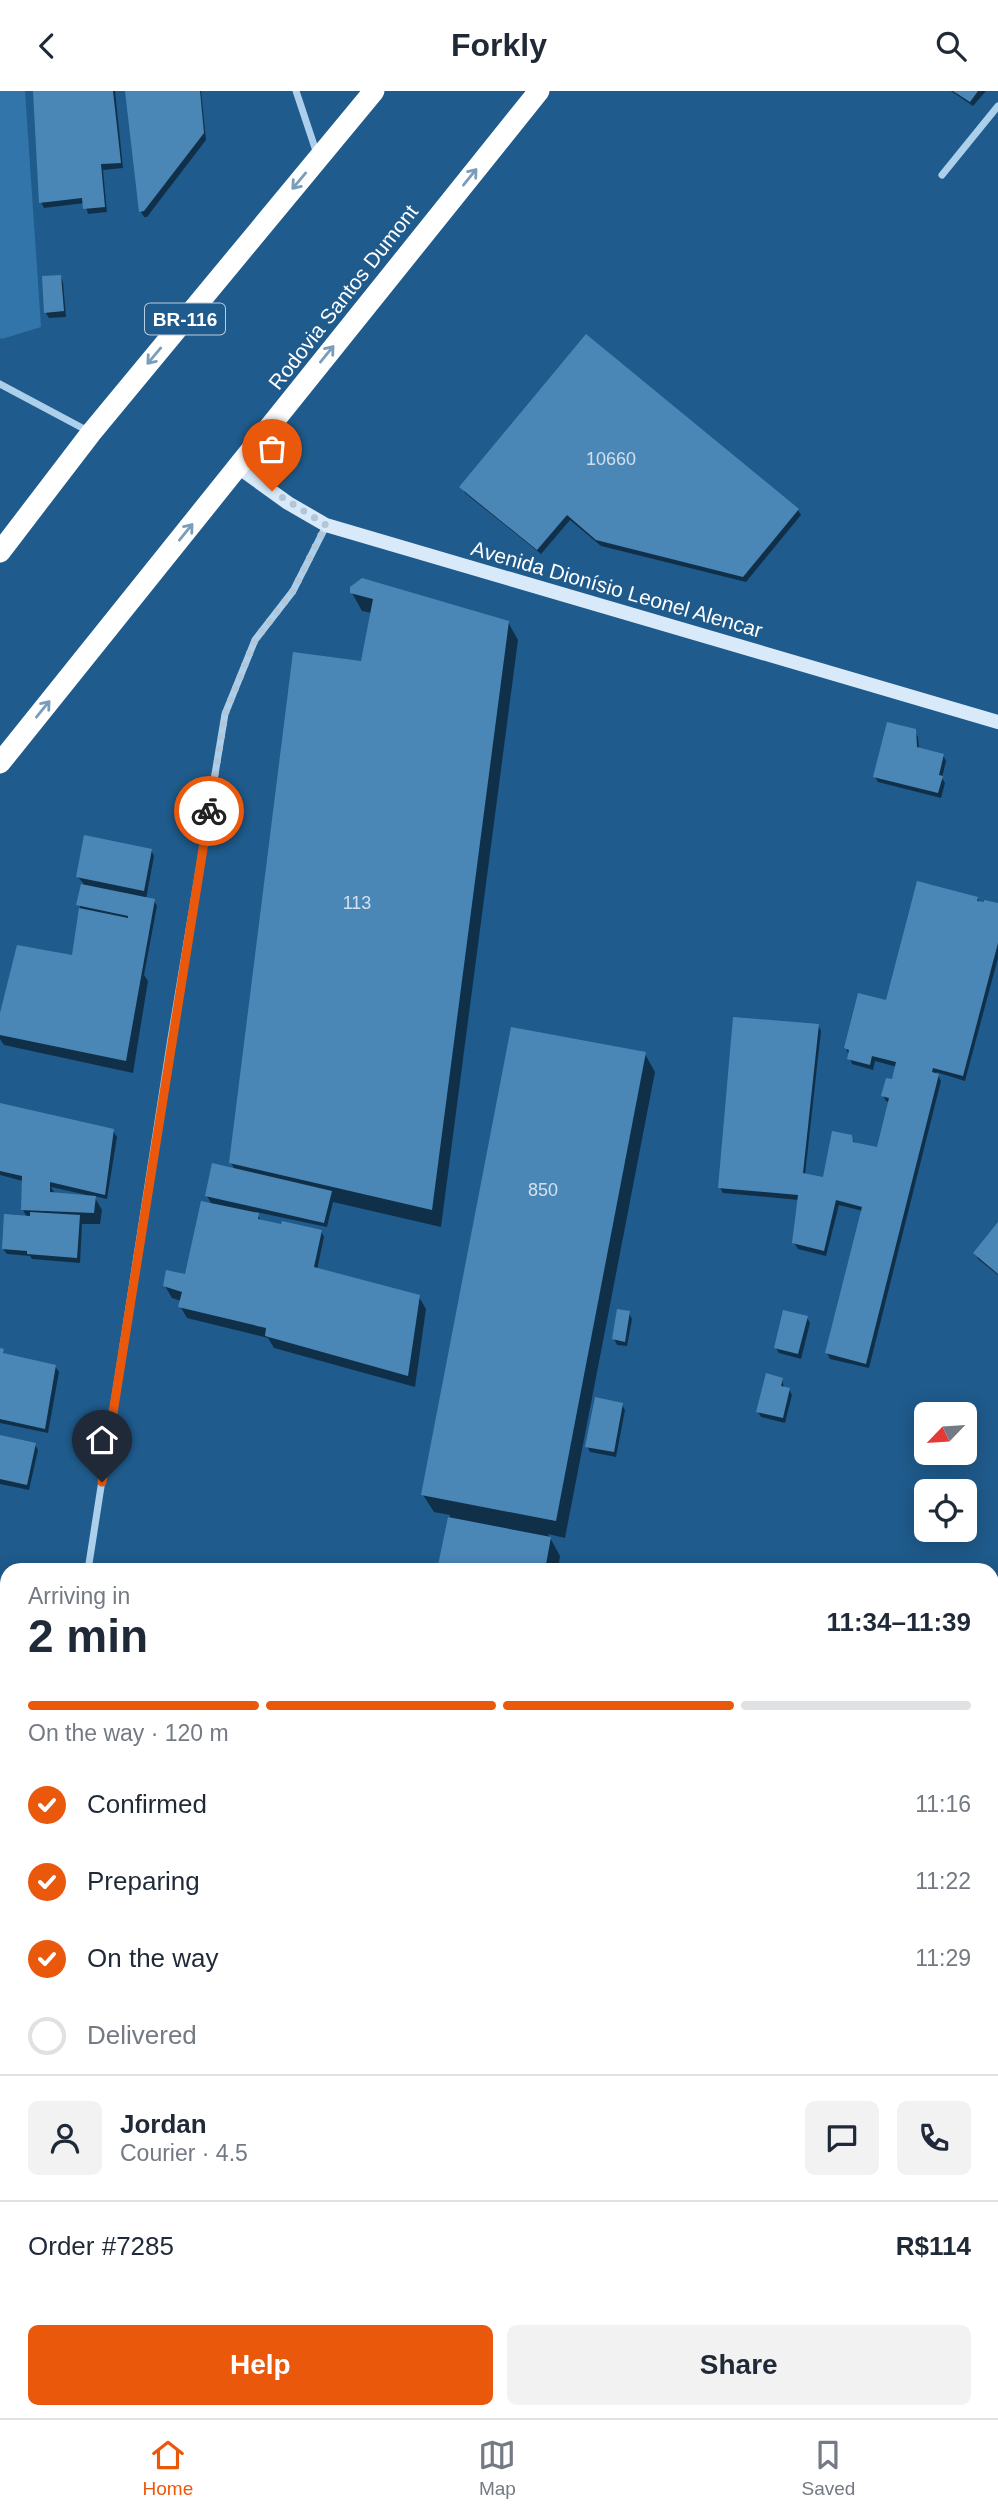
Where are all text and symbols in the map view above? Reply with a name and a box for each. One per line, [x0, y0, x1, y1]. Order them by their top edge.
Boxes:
icon: back [28, 27, 66, 65]
text: Forkly [451, 27, 547, 63]
icon: search [932, 27, 970, 65]
one-way arrow [462, 169, 478, 187]
one-way arrow [291, 172, 307, 190]
street label: Rodovia Santos Dumont [264, 200, 422, 394]
road number: BR-116 [145, 303, 225, 335]
one-way arrow [320, 346, 335, 364]
one-way arrow [146, 347, 162, 365]
pin [242, 419, 302, 491]
icon: bag [253, 430, 291, 468]
house number: 10660 [586, 449, 636, 469]
one-way arrow [178, 524, 193, 542]
street label: Avenida Dionísio Leonel Alencar [469, 536, 765, 642]
one-way arrow [35, 701, 51, 719]
courier [174, 776, 244, 846]
icon: bike [190, 792, 228, 830]
house number: 113 [343, 893, 371, 913]
house number: 850 [528, 1180, 558, 1200]
north arrow [914, 1402, 976, 1465]
map controls [914, 1402, 977, 1542]
pin [72, 1410, 132, 1482]
icon: home [83, 1421, 121, 1459]
button: locate [914, 1479, 977, 1542]
text: Arriving in [28, 1583, 130, 1609]
text: 11:34–11:39 [826, 1607, 971, 1637]
text: 2 min [28, 1610, 148, 1662]
text: On the way · 120 m [28, 1720, 229, 1746]
icon: check [28, 1786, 66, 1824]
text: Confirmed [87, 1789, 207, 1819]
text: 11:16 [915, 1791, 971, 1817]
icon: check [28, 1863, 66, 1901]
text: Preparing [87, 1866, 200, 1896]
text: 11:22 [915, 1868, 971, 1894]
icon: check [28, 1940, 66, 1978]
text: On the way [87, 1943, 219, 1973]
text: 11:29 [915, 1945, 971, 1971]
text: Delivered [87, 2020, 197, 2050]
button: person [28, 2101, 102, 2175]
button: chat [805, 2101, 879, 2175]
button: phone [897, 2101, 971, 2175]
text: Jordan [120, 2109, 207, 2139]
text: Courier · 4.5 [120, 2140, 248, 2166]
text: Order #7285 [28, 2231, 174, 2261]
text: R$114 [896, 2231, 971, 2261]
button: Help [28, 2325, 493, 2405]
button: Share [507, 2325, 971, 2405]
tab: Home [143, 2436, 193, 2500]
tab: Map [478, 2436, 516, 2500]
tab: Saved [802, 2436, 855, 2500]

